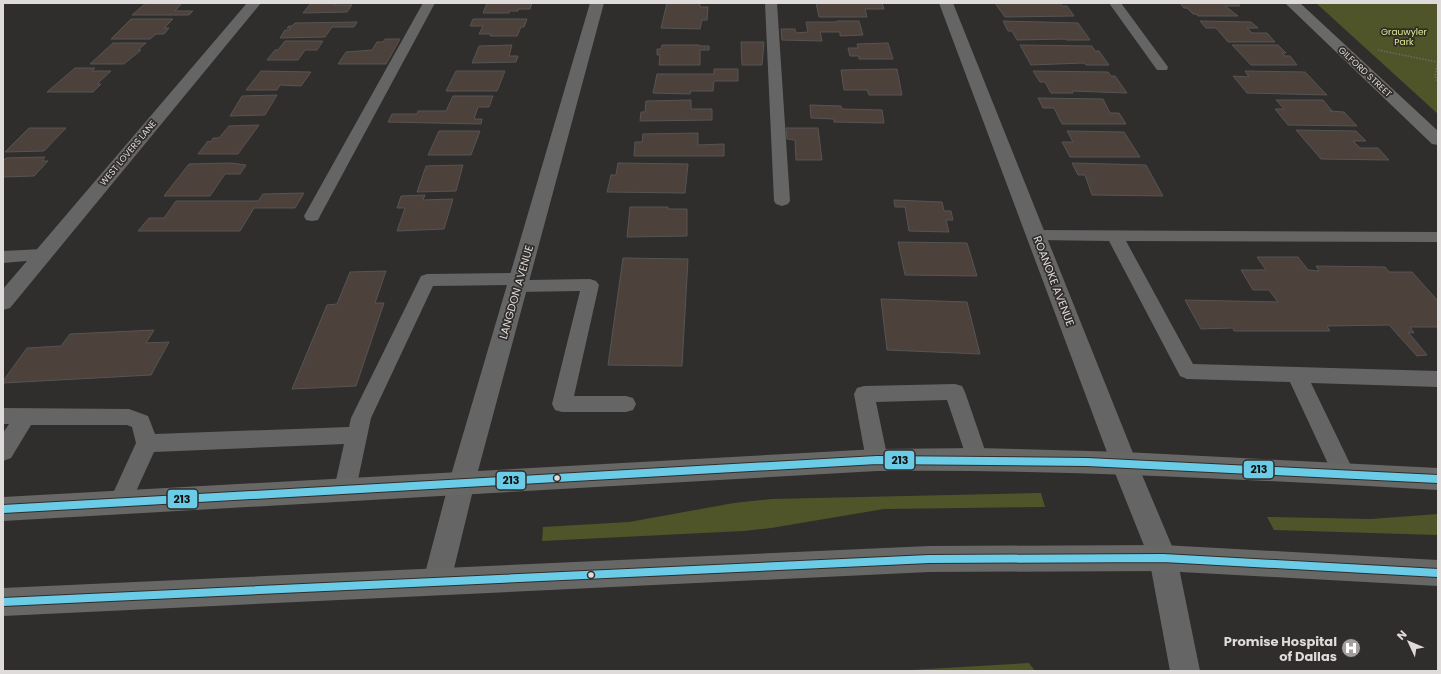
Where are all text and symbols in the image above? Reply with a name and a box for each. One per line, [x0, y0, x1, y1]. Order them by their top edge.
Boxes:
park label: Grauwyler Park [1381, 26, 1428, 48]
street label: GILFORD STREET [1336, 44, 1394, 100]
street label: WEST LOVERS LANE [97, 118, 159, 188]
street label: ROANOKE AVENUE [1029, 234, 1079, 328]
street label: LANGDON AVENUE [495, 243, 537, 341]
line badge: 213 [884, 450, 915, 470]
text: 213 [891, 452, 909, 468]
line badge: 213 [1243, 460, 1274, 479]
text: 213 [1250, 461, 1268, 477]
line badge: 213 [496, 471, 526, 490]
text: 213 [502, 472, 520, 488]
unlabelled marker [552, 473, 562, 483]
line badge: 213 [167, 489, 198, 509]
text: 213 [173, 491, 191, 507]
unlabelled marker [586, 570, 596, 580]
north arrow [1389, 622, 1429, 662]
text: N [1393, 627, 1410, 644]
place label: Promise Hospital of Dallas [1224, 632, 1337, 666]
hospital icon: Promise Hospital of Dallas [1340, 637, 1362, 659]

